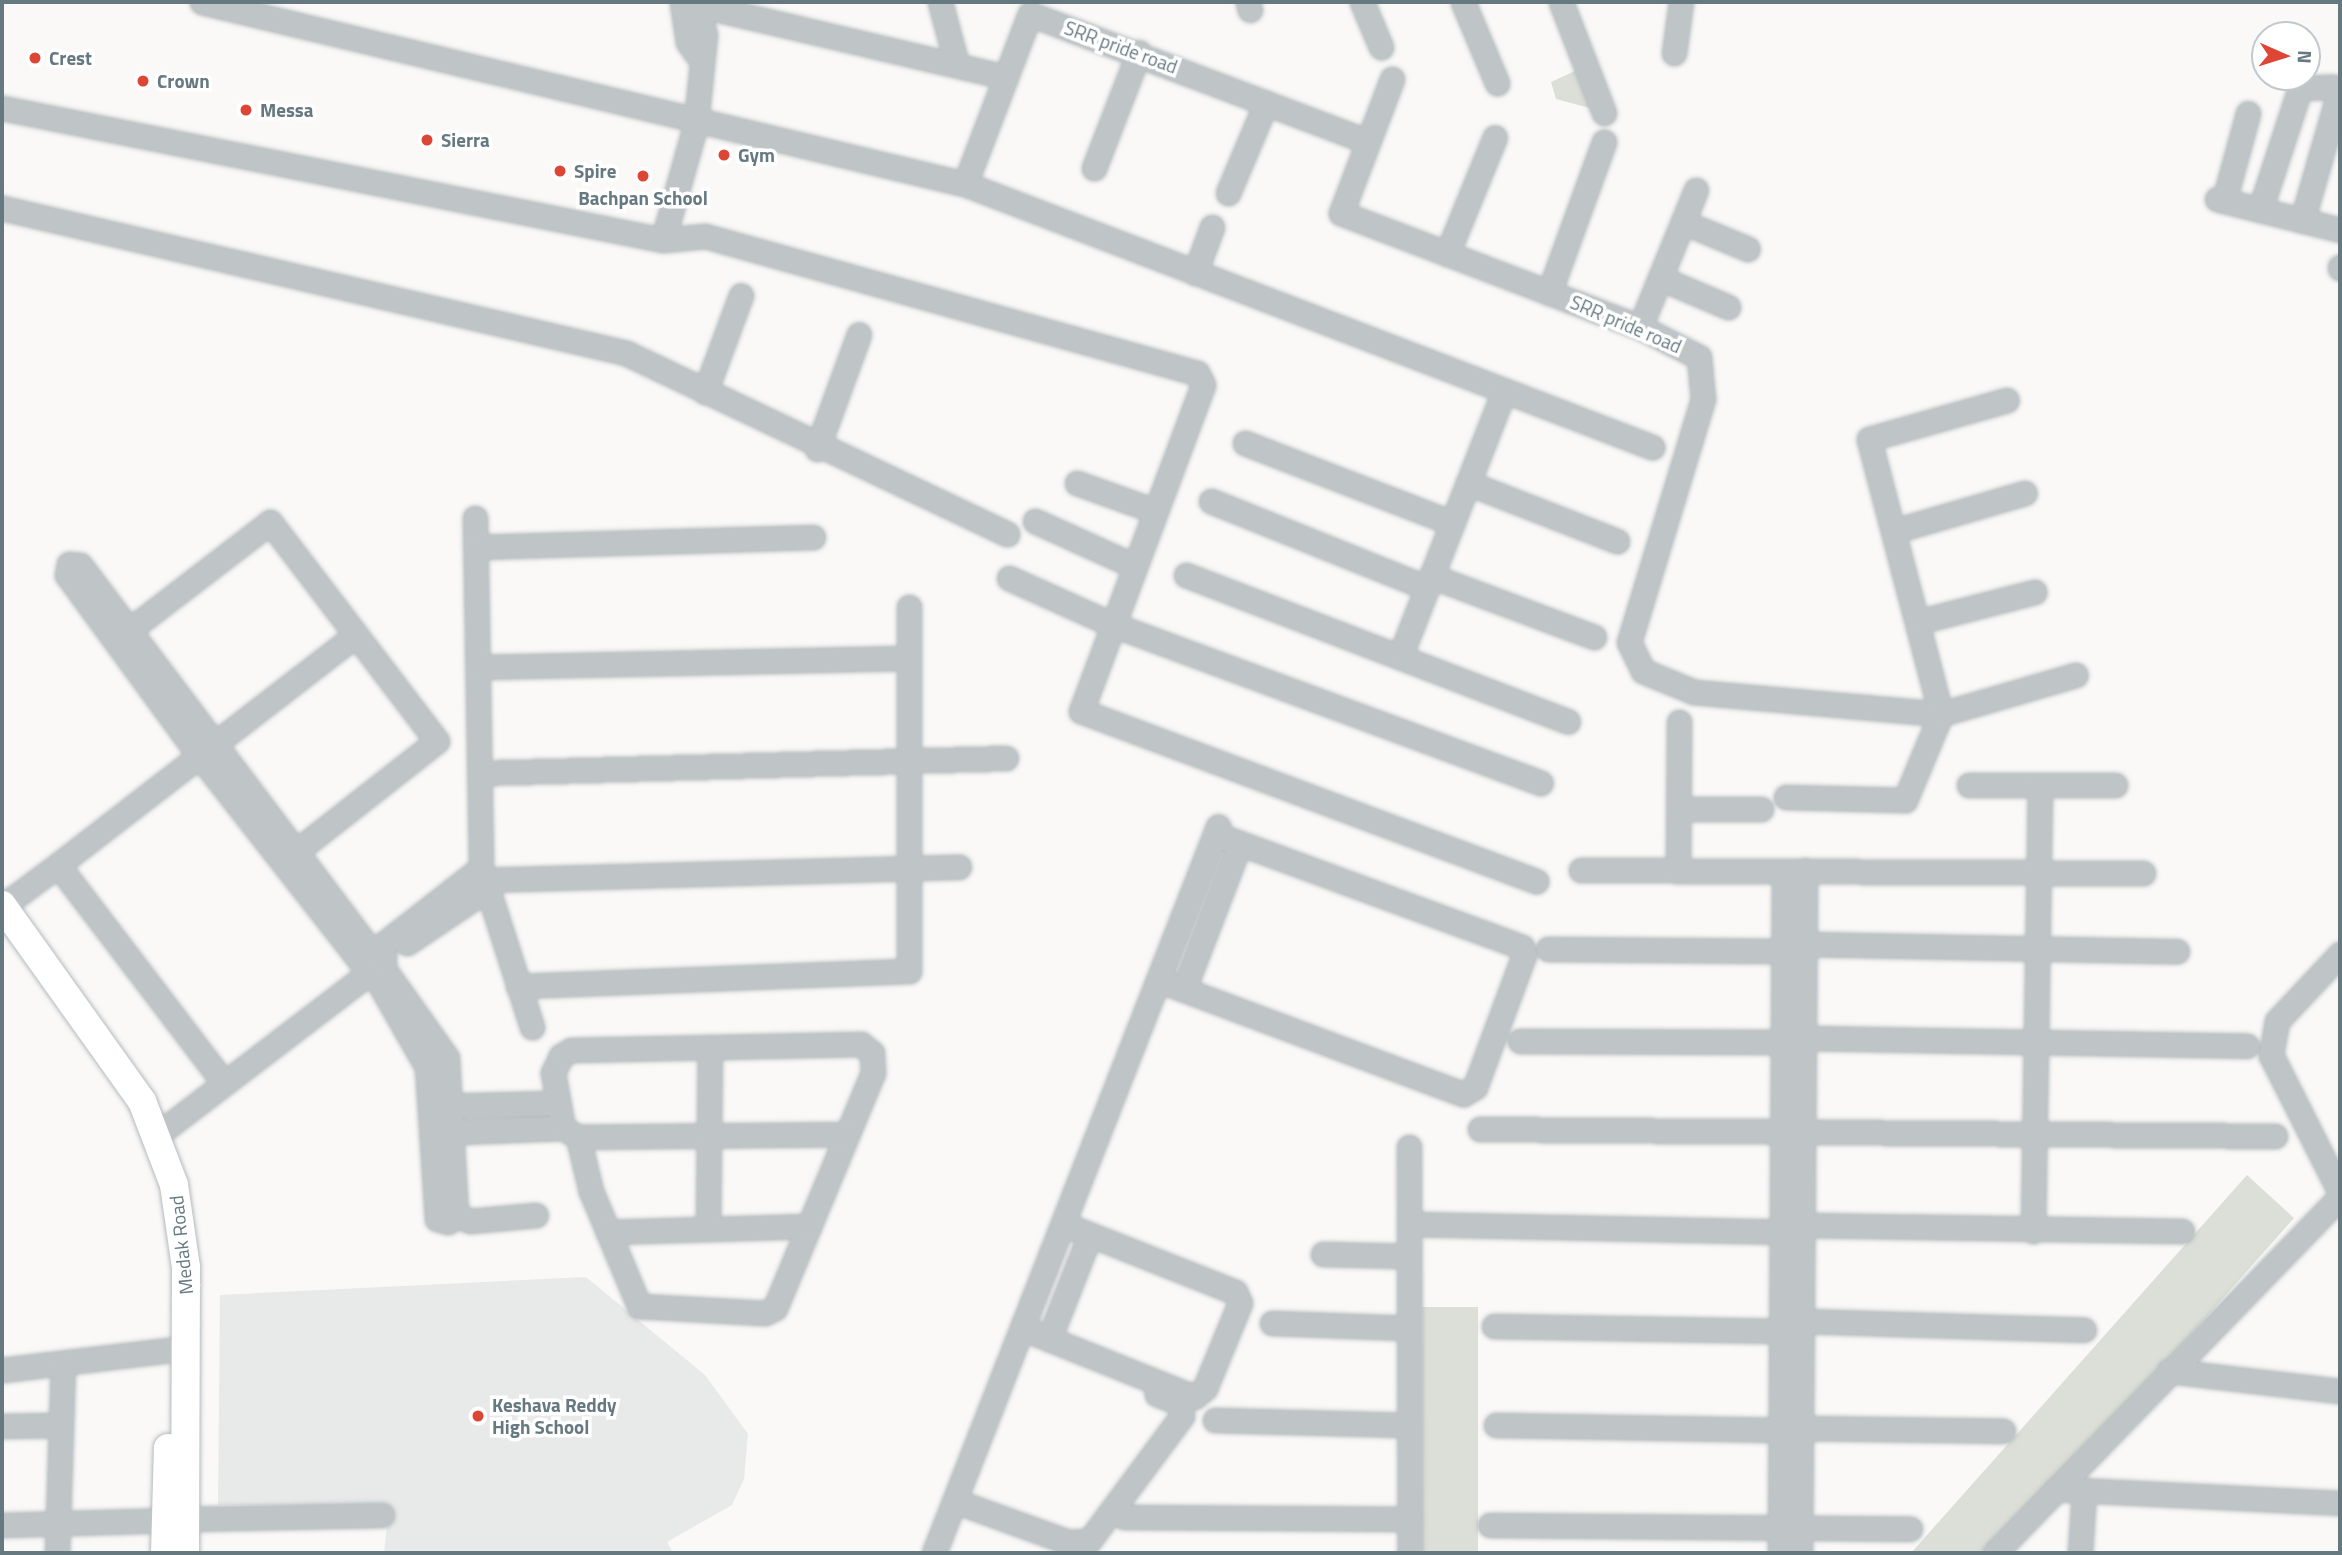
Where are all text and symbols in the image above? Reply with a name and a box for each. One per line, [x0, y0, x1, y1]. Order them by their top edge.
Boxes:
street label: SRR pride road [1061, 16, 1181, 78]
north arrow [2251, 21, 2321, 91]
place label: Crest [49, 47, 92, 69]
marker: Crest [27, 50, 43, 66]
text: N [2291, 50, 2320, 64]
place label: Crown [157, 70, 210, 92]
marker: Crown [135, 73, 151, 89]
place label: Messa [260, 99, 314, 121]
marker: Messa [238, 102, 254, 118]
place label: Sierra [441, 129, 490, 151]
marker: Sierra [419, 132, 435, 148]
place label: Gym [738, 144, 775, 166]
marker: Gym [716, 147, 732, 163]
place label: Spire [574, 160, 616, 182]
marker: Spire [552, 163, 568, 179]
marker: Bachpan School [635, 168, 651, 184]
place label: Bachpan School [578, 187, 708, 209]
street label: SRR pride road [1567, 290, 1685, 358]
street label: Medak Road [164, 1194, 198, 1296]
place label: Keshava Reddy High School [492, 1394, 617, 1438]
marker: Keshava Reddy High School [470, 1408, 486, 1424]

